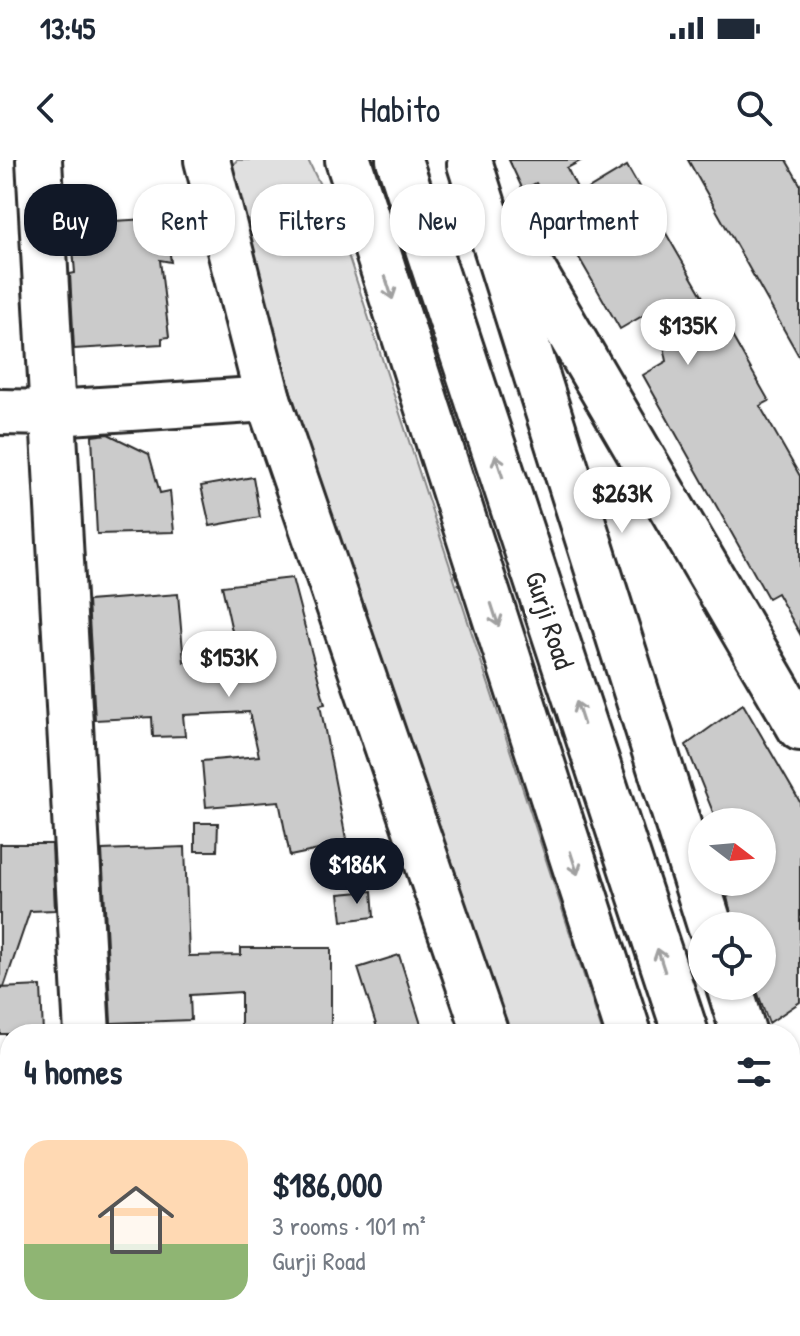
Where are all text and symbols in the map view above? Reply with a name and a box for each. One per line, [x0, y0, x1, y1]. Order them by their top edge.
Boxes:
text: 13:45 [40, 8, 95, 48]
text: Habito [360, 84, 440, 133]
icon: back [24, 86, 68, 130]
icon: search [732, 86, 776, 130]
chip: Buy [24, 184, 117, 256]
chip: Rent [133, 184, 235, 256]
chip: Filters [251, 184, 374, 256]
chip: New [390, 184, 485, 256]
chip: Apartment [501, 184, 667, 256]
one-way arrow [383, 275, 398, 300]
pin: $135K [632, 299, 744, 367]
text: $135K [659, 307, 717, 342]
one-way arrow [491, 453, 506, 479]
pin: $263K [566, 467, 678, 535]
text: $263K [592, 475, 652, 510]
street label: Gurji Road [516, 566, 584, 674]
one-way arrow [488, 602, 503, 627]
pin: $153K [173, 631, 285, 699]
text: $153K [200, 639, 258, 674]
one-way arrow [572, 701, 586, 726]
north arrow [688, 808, 776, 896]
map controls [688, 808, 776, 1000]
pin: $186K [301, 838, 413, 906]
text: $186K [328, 846, 386, 881]
one-way arrow [567, 849, 582, 875]
button: locate [688, 912, 776, 1000]
one-way arrow [653, 948, 668, 973]
text: 4 homes [24, 1049, 122, 1095]
icon: filters [732, 1050, 776, 1094]
text: $186,000 [272, 1162, 382, 1208]
icon: home [88, 1172, 184, 1268]
text: 3 rooms · 101 m² [272, 1208, 426, 1243]
text: Gurji Road [272, 1243, 365, 1278]

